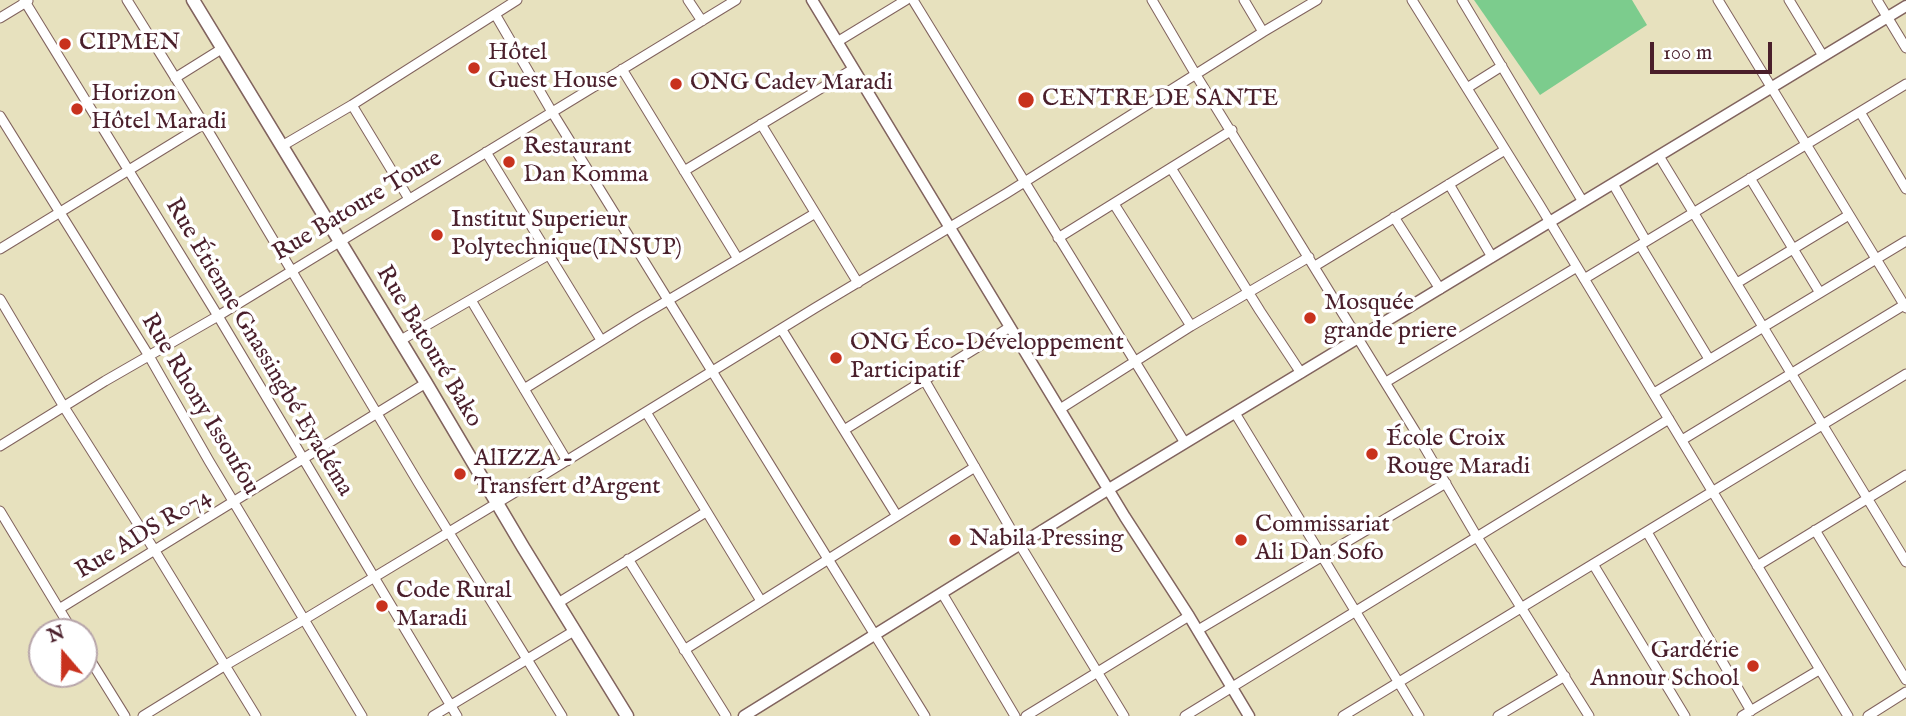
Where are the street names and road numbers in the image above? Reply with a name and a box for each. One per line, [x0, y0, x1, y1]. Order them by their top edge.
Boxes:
street label: Rue Batoure Toure [268, 145, 448, 269]
street label: Rue Étienne Gnassingbé Eyadéma [158, 194, 358, 502]
street label: Rue Batouré Bako [368, 261, 488, 433]
street label: Rue Rhony Issoufou [133, 309, 265, 501]
street label: Rue ADS R074 [71, 483, 217, 587]

